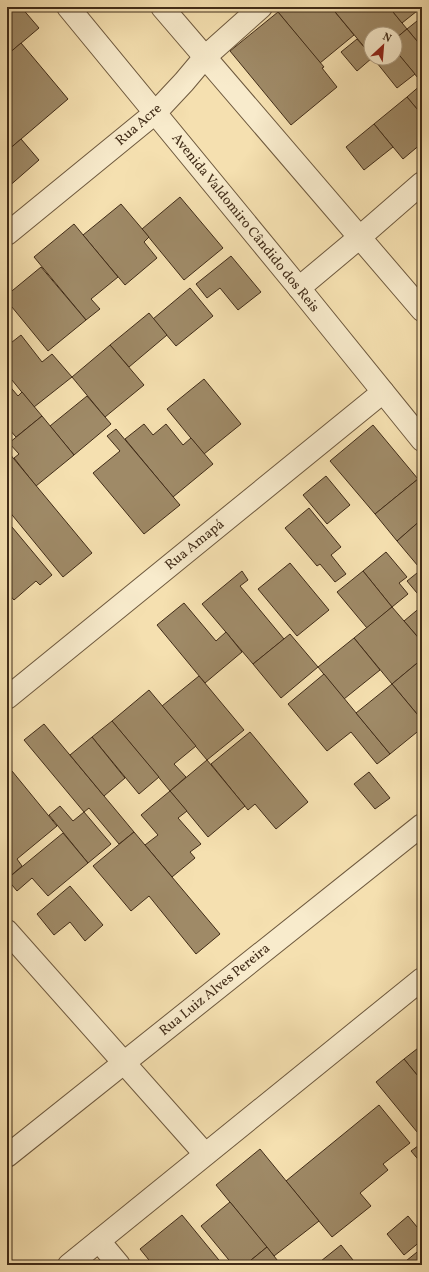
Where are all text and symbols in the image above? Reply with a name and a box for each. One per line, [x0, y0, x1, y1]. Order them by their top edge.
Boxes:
north arrow [363, 26, 403, 66]
text: N [380, 30, 394, 47]
street label: Rua Acre [112, 99, 166, 150]
street label: Avenida Valdomiro Cândido dos Reis [167, 129, 323, 317]
street label: Rua Amapá [161, 515, 229, 575]
street label: Rua Luiz Alves Pereira [155, 939, 275, 1041]

